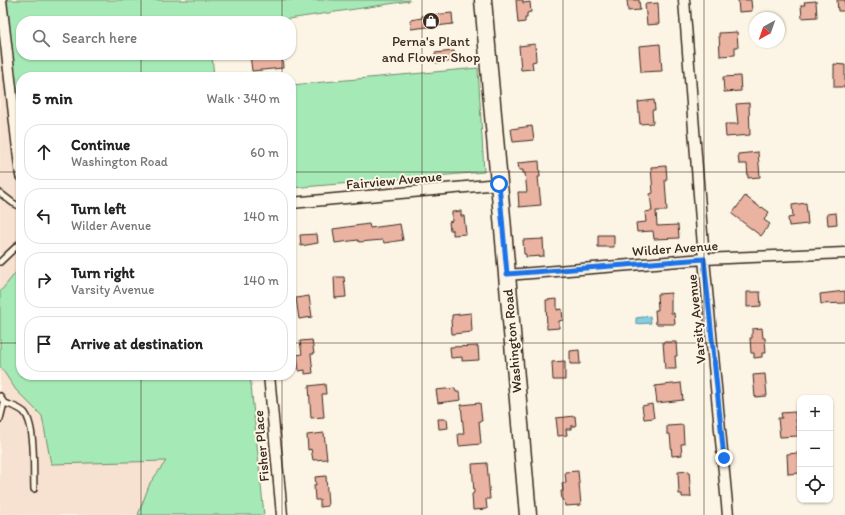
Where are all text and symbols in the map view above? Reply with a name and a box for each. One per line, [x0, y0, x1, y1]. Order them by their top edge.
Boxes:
shop icon: Perna's Plant and Flower Shop [421, 11, 441, 31]
north arrow [749, 12, 785, 48]
search box [16, 16, 296, 60]
icon: search [30, 27, 52, 49]
text: Search here [62, 29, 137, 47]
place label: Perna's Plant and Flower Shop [382, 33, 480, 66]
text: 5 min [32, 88, 72, 108]
text: Walk · 340 m [207, 91, 280, 106]
text: Continue [71, 136, 130, 154]
icon: ahead [33, 141, 55, 163]
text: 60 m [250, 145, 279, 160]
text: Washington Road [71, 154, 168, 169]
street label: Fairview Avenue [345, 168, 443, 193]
route start [490, 175, 508, 193]
text: Turn left [71, 200, 126, 218]
icon: left [33, 205, 55, 227]
text: 140 m [243, 209, 279, 224]
text: Wilder Avenue [71, 218, 151, 233]
street label: Wilder Avenue [631, 237, 719, 260]
text: Turn right [71, 264, 135, 282]
icon: right [33, 269, 55, 291]
text: 140 m [243, 273, 279, 288]
street label: Varsity Avenue [683, 273, 710, 365]
text: Varsity Avenue [71, 282, 154, 297]
street label: Washington Road [499, 288, 526, 394]
icon: arrive [33, 333, 55, 355]
text: Arrive at destination [71, 335, 203, 353]
map controls [797, 395, 833, 503]
button: + [797, 395, 833, 431]
street label: Fisher Place [250, 409, 273, 482]
button: − [797, 431, 833, 467]
route end [715, 449, 733, 467]
button: locate [797, 467, 833, 503]

